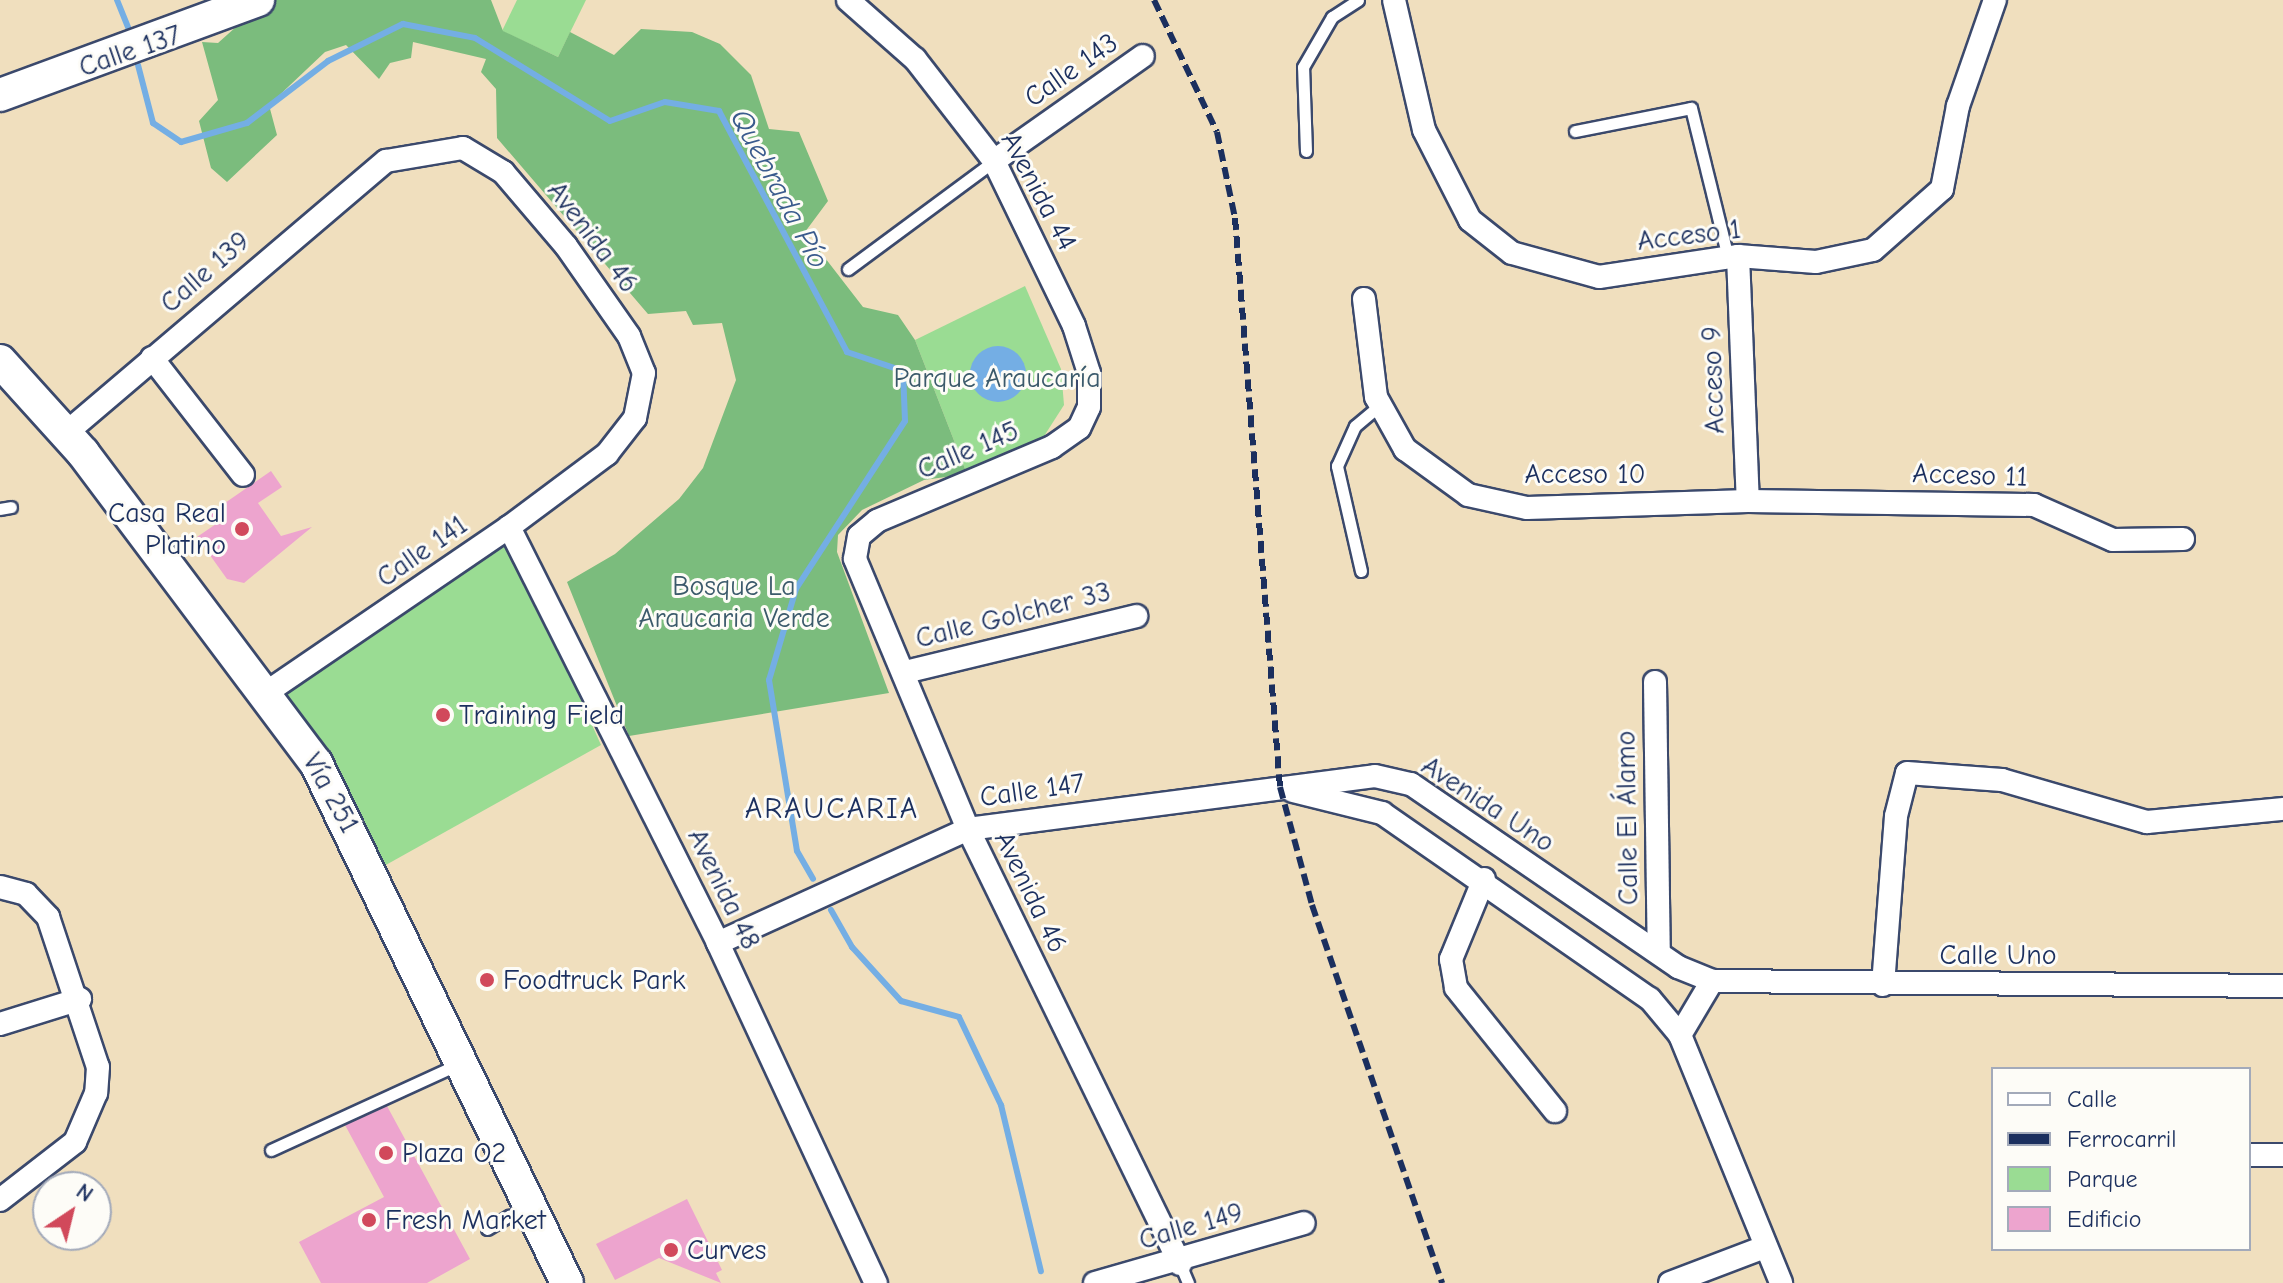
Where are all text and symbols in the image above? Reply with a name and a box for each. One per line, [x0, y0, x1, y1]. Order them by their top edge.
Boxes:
street label: Calle 137 [75, 18, 185, 84]
street label: Calle 143 [1018, 26, 1124, 114]
water label: Quebrada Pío [722, 103, 836, 275]
street label: Avenida 44 [994, 126, 1084, 256]
street label: Avenida 46 [540, 175, 646, 299]
street label: Acceso 1 [1635, 212, 1743, 258]
street label: Calle 139 [153, 224, 257, 320]
street label: Acceso 9 [1694, 326, 1732, 434]
park label: Parque Araucaría [893, 361, 1101, 395]
street label: Calle 145 [912, 414, 1024, 486]
street label: Acceso 11 [1912, 456, 2028, 494]
street label: Acceso 10 [1524, 457, 1646, 491]
place label: Casa Real Platino [108, 496, 226, 562]
street label: Calle 141 [370, 508, 474, 594]
marker: Casa Real Platino [233, 520, 251, 538]
park label: Bosque La Araucaria Verde [638, 569, 830, 635]
street label: Calle Golcher 33 [912, 575, 1114, 655]
place label: Training Field [459, 698, 624, 732]
marker: Training Field [434, 706, 452, 724]
street label: Calle El Álamo [1609, 730, 1645, 906]
street label: Vía 251 [295, 747, 367, 839]
street label: Avenida Uno [1415, 749, 1561, 859]
street label: Calle 147 [978, 766, 1086, 814]
district label: ARAUCARIA [745, 791, 919, 827]
street label: Avenida 48 [680, 823, 768, 955]
street label: Avenida 46 [987, 826, 1075, 958]
street label: Calle Uno [1940, 938, 2056, 972]
place label: Foodtruck Park [503, 963, 685, 997]
marker: Foodtruck Park [478, 971, 496, 989]
legend [1991, 1067, 2251, 1251]
text: Calle [2067, 1085, 2117, 1113]
text: Ferrocarril [2067, 1125, 2177, 1153]
place label: Plaza O2 [402, 1136, 506, 1170]
marker: Plaza O2 [377, 1144, 395, 1162]
text: Parque [2067, 1165, 2138, 1193]
north arrow [32, 1171, 112, 1251]
text: N [71, 1178, 98, 1208]
street label: Calle 149 [1135, 1195, 1247, 1257]
place label: Fresh Market [385, 1203, 546, 1237]
text: Edificio [2067, 1205, 2142, 1233]
marker: Fresh Market [360, 1211, 378, 1229]
place label: Curves [687, 1233, 766, 1267]
marker: Curves [662, 1241, 680, 1259]

